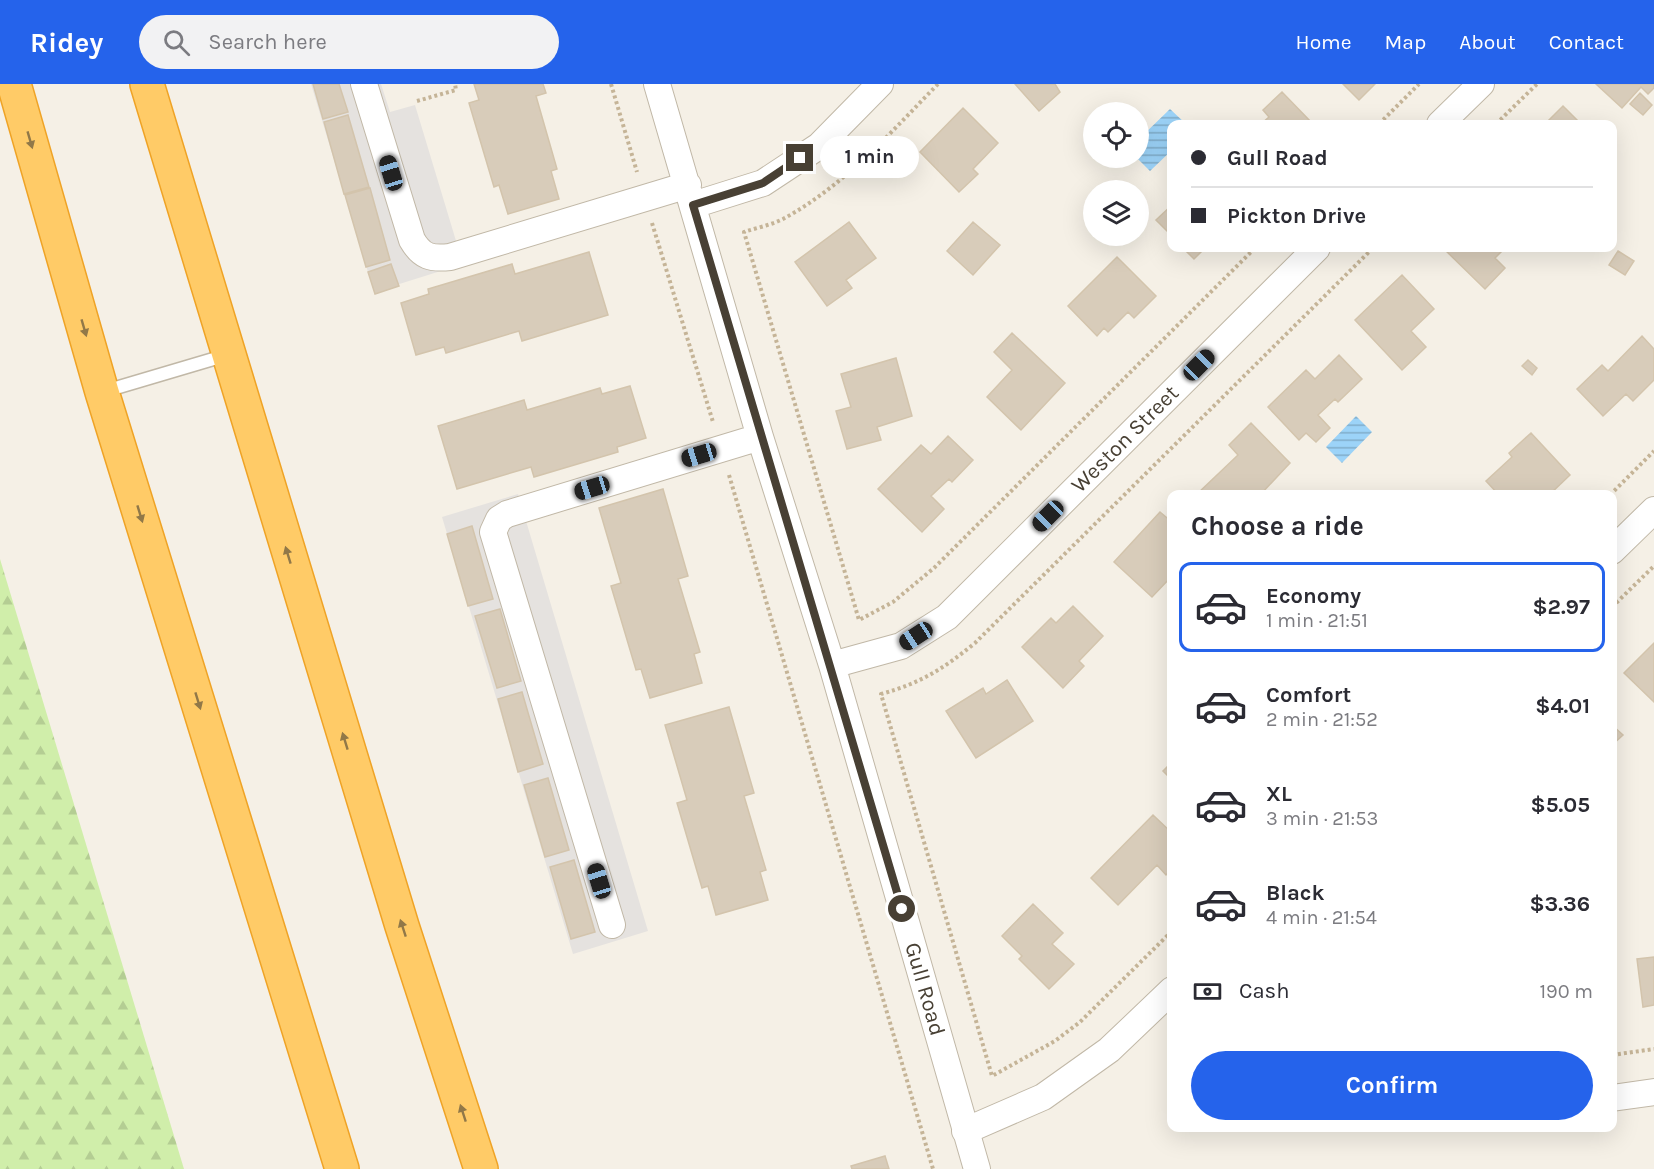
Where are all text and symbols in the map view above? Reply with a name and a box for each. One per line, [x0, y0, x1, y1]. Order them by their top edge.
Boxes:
search box [139, 15, 559, 69]
text: Ridey [30, 26, 103, 59]
icon: search [160, 26, 193, 59]
text: Search here [208, 29, 327, 55]
text: Home [1296, 30, 1352, 54]
text: Map [1385, 30, 1426, 54]
text: About [1459, 30, 1516, 54]
text: Contact [1549, 30, 1624, 54]
map controls [1083, 102, 1149, 246]
button: locate [1083, 102, 1149, 168]
one-way arrow [26, 131, 35, 149]
callout: 1 min [821, 137, 920, 179]
route end [786, 144, 813, 171]
text: 1 min [844, 145, 895, 168]
text: Gull Road [1227, 145, 1328, 171]
car [377, 153, 405, 193]
button: layers [1083, 180, 1149, 246]
text: Pickton Drive [1227, 203, 1366, 229]
one-way arrow [80, 319, 89, 337]
car [1180, 346, 1218, 384]
street label: Weston Street [1066, 380, 1184, 498]
car [679, 441, 719, 469]
car [572, 474, 612, 502]
car [1029, 497, 1067, 535]
one-way arrow [136, 505, 145, 523]
text: Choose a ride [1191, 510, 1364, 542]
one-way arrow [283, 546, 292, 564]
icon: car [1194, 580, 1248, 634]
text: Economy [1266, 583, 1361, 609]
text: $2.97 [1532, 594, 1590, 620]
text: 1 min · 21:51 [1266, 609, 1368, 632]
car [896, 619, 936, 653]
icon: car [1194, 679, 1248, 733]
text: Comfort [1266, 682, 1351, 708]
one-way arrow [193, 692, 203, 710]
text: $4.01 [1535, 693, 1590, 719]
text: 2 min · 21:52 [1266, 708, 1378, 731]
one-way arrow [340, 732, 349, 750]
icon: car [1194, 778, 1248, 832]
text: XL [1266, 781, 1292, 807]
text: $5.05 [1531, 792, 1590, 818]
text: 3 min · 21:53 [1266, 807, 1378, 830]
car [585, 861, 613, 901]
icon: car [1194, 877, 1248, 931]
text: Black [1266, 880, 1325, 906]
text: $3.36 [1529, 891, 1590, 917]
route start [888, 895, 915, 922]
text: 4 min · 21:54 [1266, 906, 1377, 929]
one-way arrow [397, 919, 407, 937]
street label: Gull Road [899, 939, 951, 1039]
icon: cash [1191, 975, 1224, 1008]
text: Cash [1239, 978, 1289, 1004]
text: 190 m [1539, 980, 1593, 1003]
button: Confirm [1191, 1051, 1593, 1120]
one-way arrow [458, 1104, 467, 1122]

